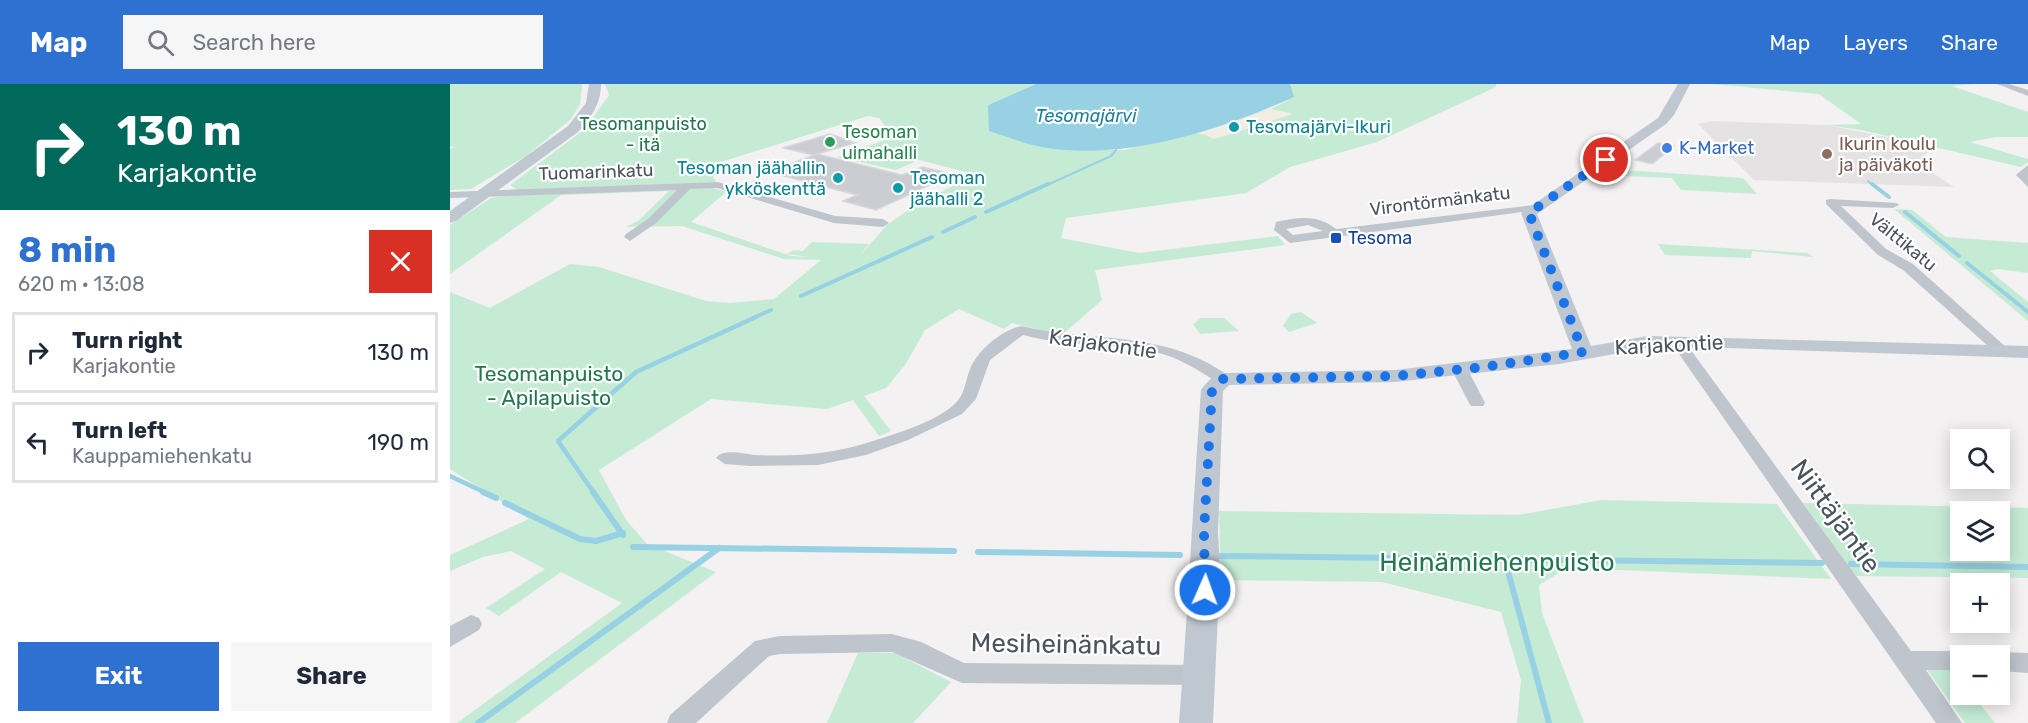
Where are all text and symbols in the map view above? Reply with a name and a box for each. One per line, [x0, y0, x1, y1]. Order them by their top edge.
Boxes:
search box [123, 15, 543, 69]
text: Map [30, 26, 87, 59]
icon: search [144, 26, 177, 59]
text: Search here [192, 29, 316, 56]
text: Map [1769, 30, 1810, 55]
text: Layers [1843, 30, 1908, 55]
text: Share [1941, 30, 1998, 55]
water label: Tesomajärvi [1035, 105, 1137, 127]
text: 130 m [117, 106, 242, 156]
icon: right [18, 108, 96, 186]
park label: Tesomanpuisto - itä [579, 113, 707, 156]
place label: Tesomajärvi-Ikuri [1246, 116, 1391, 138]
marker: Tesomajärvi-Ikuri [1227, 120, 1241, 134]
place label: Tesoman uimahalli [842, 121, 917, 164]
place label: Ikurin koulu ja päiväkoti [1838, 133, 1936, 176]
pin [1580, 134, 1631, 185]
marker: Tesoman uimahalli [823, 135, 837, 149]
place label: K-Market [1679, 137, 1754, 159]
marker: K-Market [1660, 141, 1674, 155]
icon: arrive [1589, 143, 1622, 176]
marker: Ikurin koulu ja päiväkoti [1820, 147, 1834, 161]
text: Karjakontie [117, 157, 257, 189]
place label: Tesoman jäähallin ykköskenttä [677, 157, 826, 200]
street label: Tuomarinkatu [538, 159, 654, 185]
place label: Tesoman jäähalli 2 [909, 167, 985, 210]
marker: Tesoman jäähallin ykköskenttä [831, 171, 845, 185]
marker: Tesoman jäähalli 2 [891, 181, 905, 195]
street label: Virontörmänkatu [1368, 181, 1512, 221]
street label: Välttikatu [1865, 208, 1941, 276]
place label: Tesoma [1348, 227, 1412, 249]
text: 8 min [18, 228, 116, 271]
button: close [369, 230, 432, 293]
marker: Tesoma [1329, 231, 1343, 245]
text: 620 m · 13:08 [18, 272, 145, 296]
street label: Karjakontie [1047, 324, 1159, 363]
text: Turn right [72, 327, 182, 354]
street label: Karjakontie [1614, 329, 1724, 360]
icon: right [21, 336, 54, 369]
text: 130 m [367, 339, 429, 366]
text: Karjakontie [72, 354, 176, 378]
park label: Tesomanpuisto - Apilapuisto [475, 361, 623, 410]
text: Turn left [72, 417, 167, 444]
icon: left [21, 426, 54, 459]
text: 190 m [368, 429, 429, 456]
map controls [1950, 429, 2010, 705]
button: search [1950, 429, 2010, 489]
text: Kauppamiehenkatu [72, 444, 252, 468]
street label: Niittäjäntie [1784, 453, 1887, 579]
button: layers [1950, 501, 2010, 561]
park label: Heinämiehenpuisto [1379, 547, 1615, 578]
position arrow [1173, 558, 1237, 622]
button: + [1950, 573, 2010, 633]
street label: Mesiheinänkatu [970, 627, 1162, 662]
button: Exit [18, 642, 219, 711]
button: Share [231, 642, 432, 711]
button: − [1950, 645, 2010, 705]

